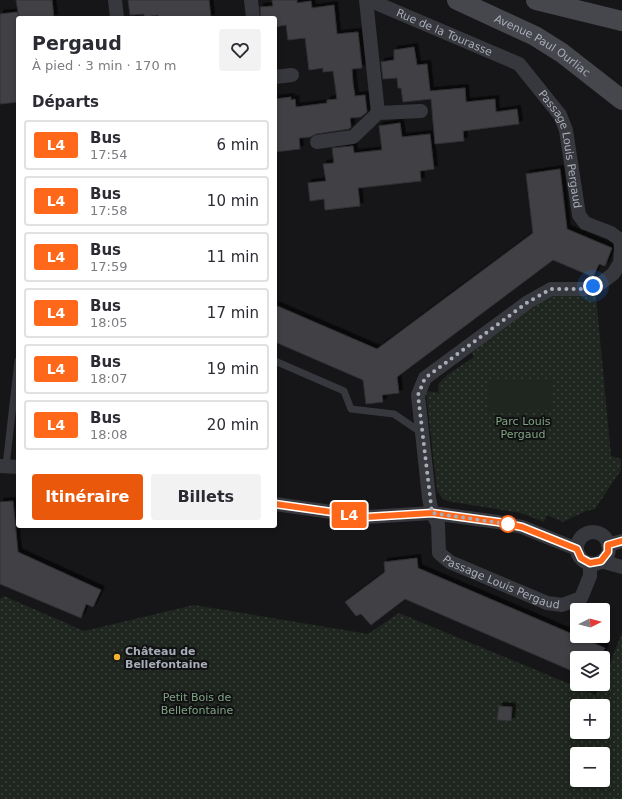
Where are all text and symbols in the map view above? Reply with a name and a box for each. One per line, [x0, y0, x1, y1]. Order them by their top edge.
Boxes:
street label: Rue de la Tourasse [394, 6, 495, 58]
street label: Avenue Paul Ourliac [492, 12, 593, 79]
button: heart [219, 29, 261, 71]
text: Pergaud [32, 32, 122, 54]
text: À pied · 3 min · 170 m [32, 58, 176, 73]
street label: Passage Louis Pergaud [536, 87, 584, 209]
text: Départs [32, 93, 99, 111]
text: Bus [90, 129, 121, 147]
text: 6 min [216, 136, 259, 154]
text: L4 [47, 137, 65, 153]
text: 17:54 [90, 147, 127, 162]
text: Bus [90, 185, 121, 203]
text: 10 min [207, 192, 259, 210]
text: L4 [47, 193, 65, 209]
text: 17:58 [90, 203, 127, 218]
text: Bus [90, 241, 121, 259]
text: 11 min [207, 248, 259, 266]
text: L4 [47, 249, 65, 265]
text: 17:59 [90, 259, 127, 274]
your location [583, 276, 603, 296]
text: Bus [90, 297, 121, 315]
text: 17 min [207, 304, 259, 322]
text: L4 [47, 305, 65, 321]
text: 18:05 [90, 315, 127, 330]
text: Bus [90, 353, 121, 371]
text: 19 min [207, 360, 259, 378]
text: L4 [47, 361, 65, 377]
text: 18:07 [90, 371, 127, 386]
text: Bus [90, 409, 121, 427]
park label: Parc Louis Pergaud [495, 415, 551, 441]
text: 20 min [207, 416, 259, 434]
text: L4 [47, 417, 65, 433]
text: 18:08 [90, 427, 127, 442]
button: Itinéraire [32, 474, 143, 520]
button: Billets [151, 474, 261, 520]
line badge: L4 [331, 502, 367, 528]
text: L4 [340, 507, 358, 523]
unlabelled marker [499, 515, 517, 533]
street label: Passage Louis Pergaud [440, 552, 561, 611]
north arrow [570, 603, 610, 643]
map controls [570, 603, 610, 787]
place label: Château de Bellefontaine [125, 645, 208, 671]
button: layers [570, 651, 610, 691]
marker: Château de Bellefontaine [112, 652, 122, 662]
park label: Petit Bois de Bellefontaine [161, 691, 234, 717]
button: + [570, 699, 610, 739]
button: − [570, 747, 610, 787]

